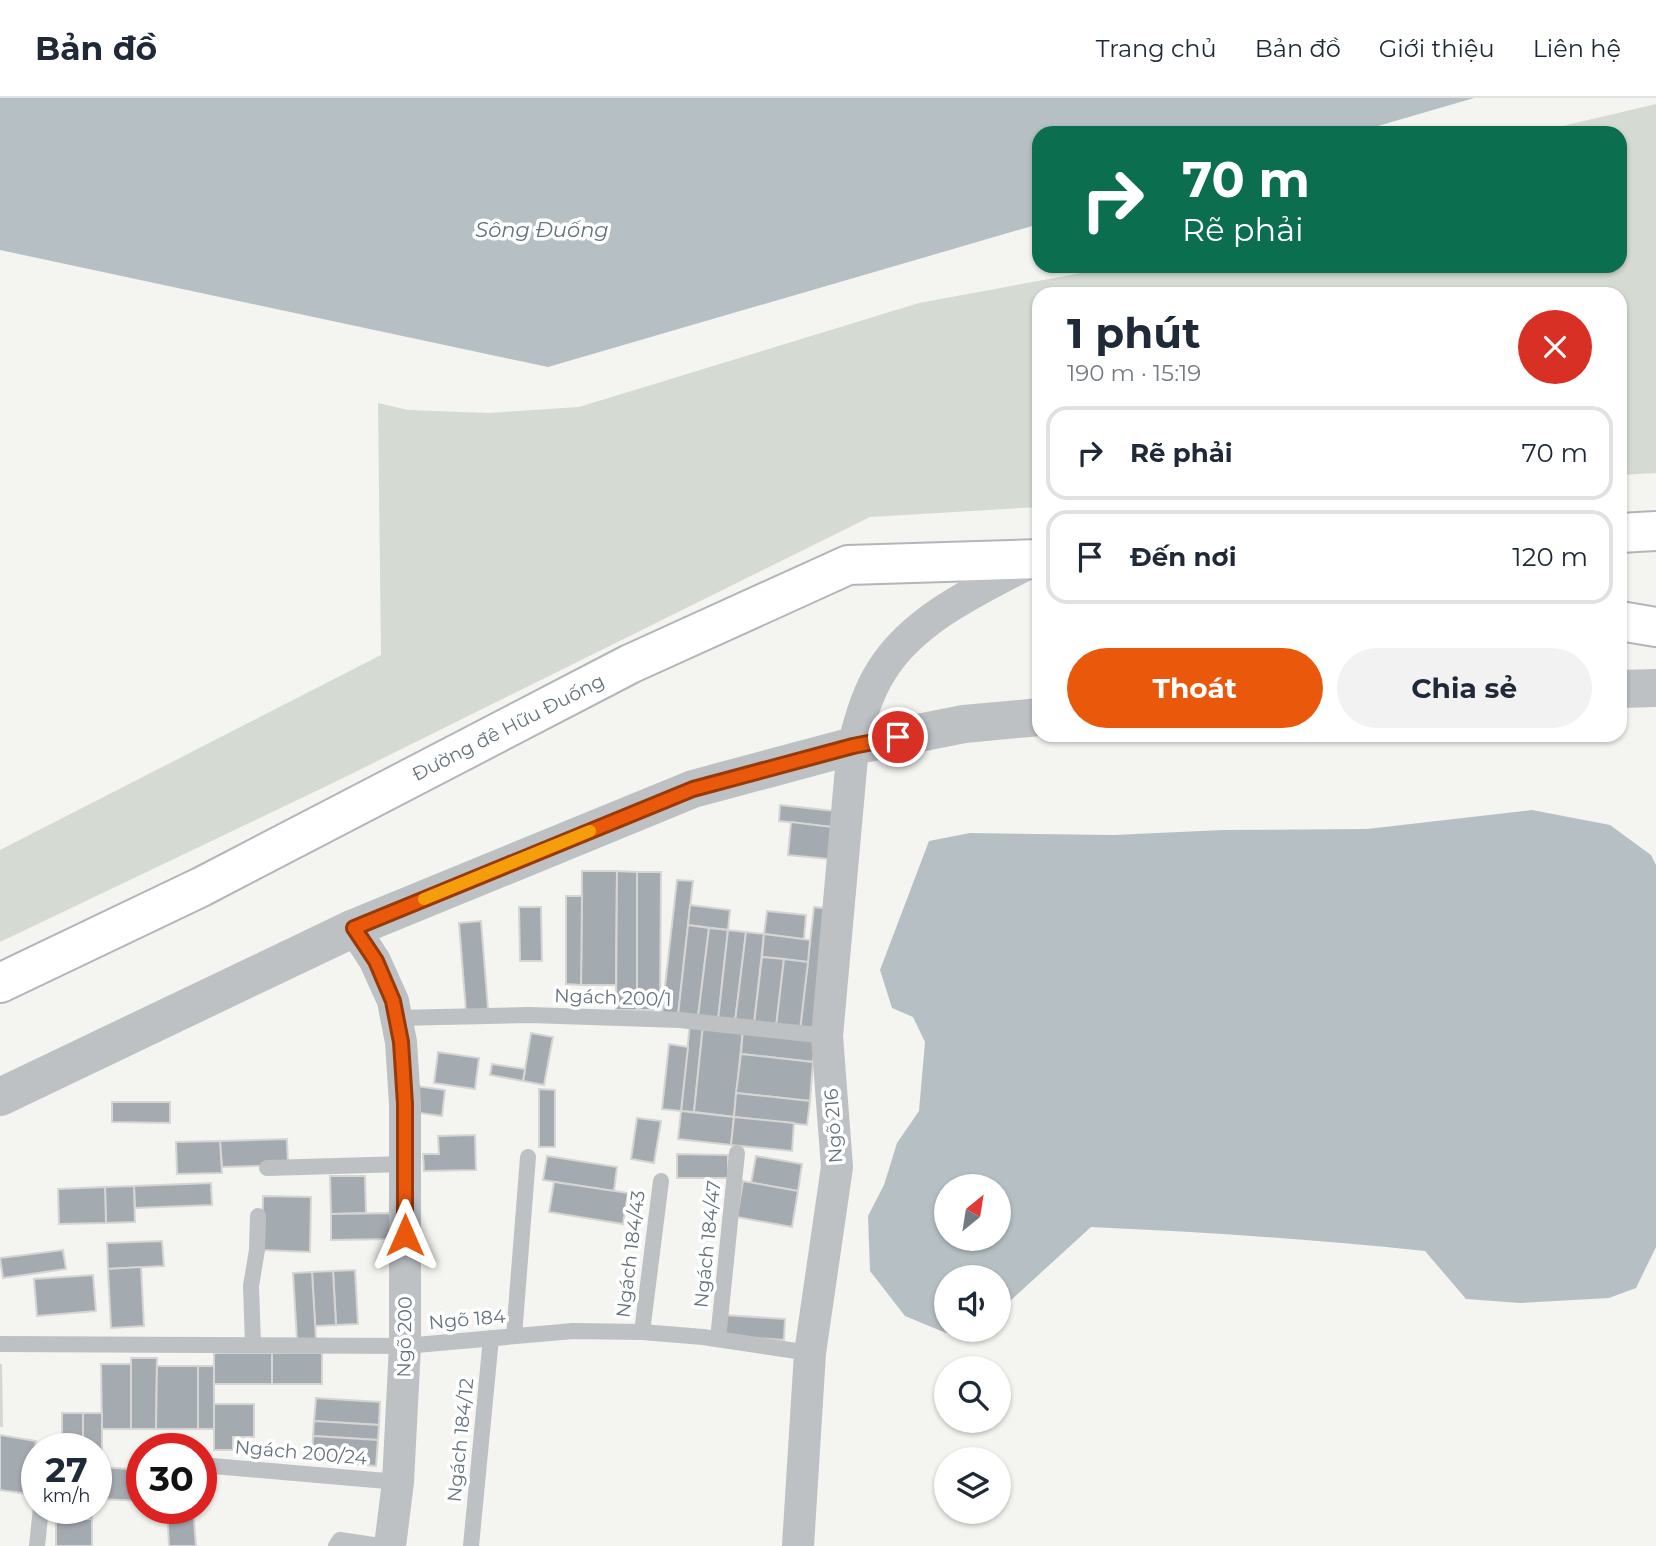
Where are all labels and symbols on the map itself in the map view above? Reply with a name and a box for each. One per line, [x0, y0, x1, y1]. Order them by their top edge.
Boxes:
water label: Sông Đuống [475, 217, 609, 242]
street label: Đường đê Hữu Đuống [408, 669, 608, 786]
pin [868, 707, 928, 767]
street label: Ngách 200/1 [554, 984, 672, 1011]
street label: Ngõ 216 [819, 1088, 848, 1164]
north arrow [934, 1174, 1012, 1251]
street label: Ngách 184/47 [689, 1179, 726, 1309]
street label: Ngách 184/43 [611, 1189, 650, 1319]
position arrow [368, 1198, 442, 1272]
street label: Ngõ 200 [392, 1296, 417, 1378]
street label: Ngõ 184 [428, 1305, 507, 1334]
street label: Ngách 184/12 [443, 1377, 478, 1503]
speed limit sign: 30 [126, 1433, 217, 1524]
street label: Ngách 200/24 [234, 1435, 369, 1470]

